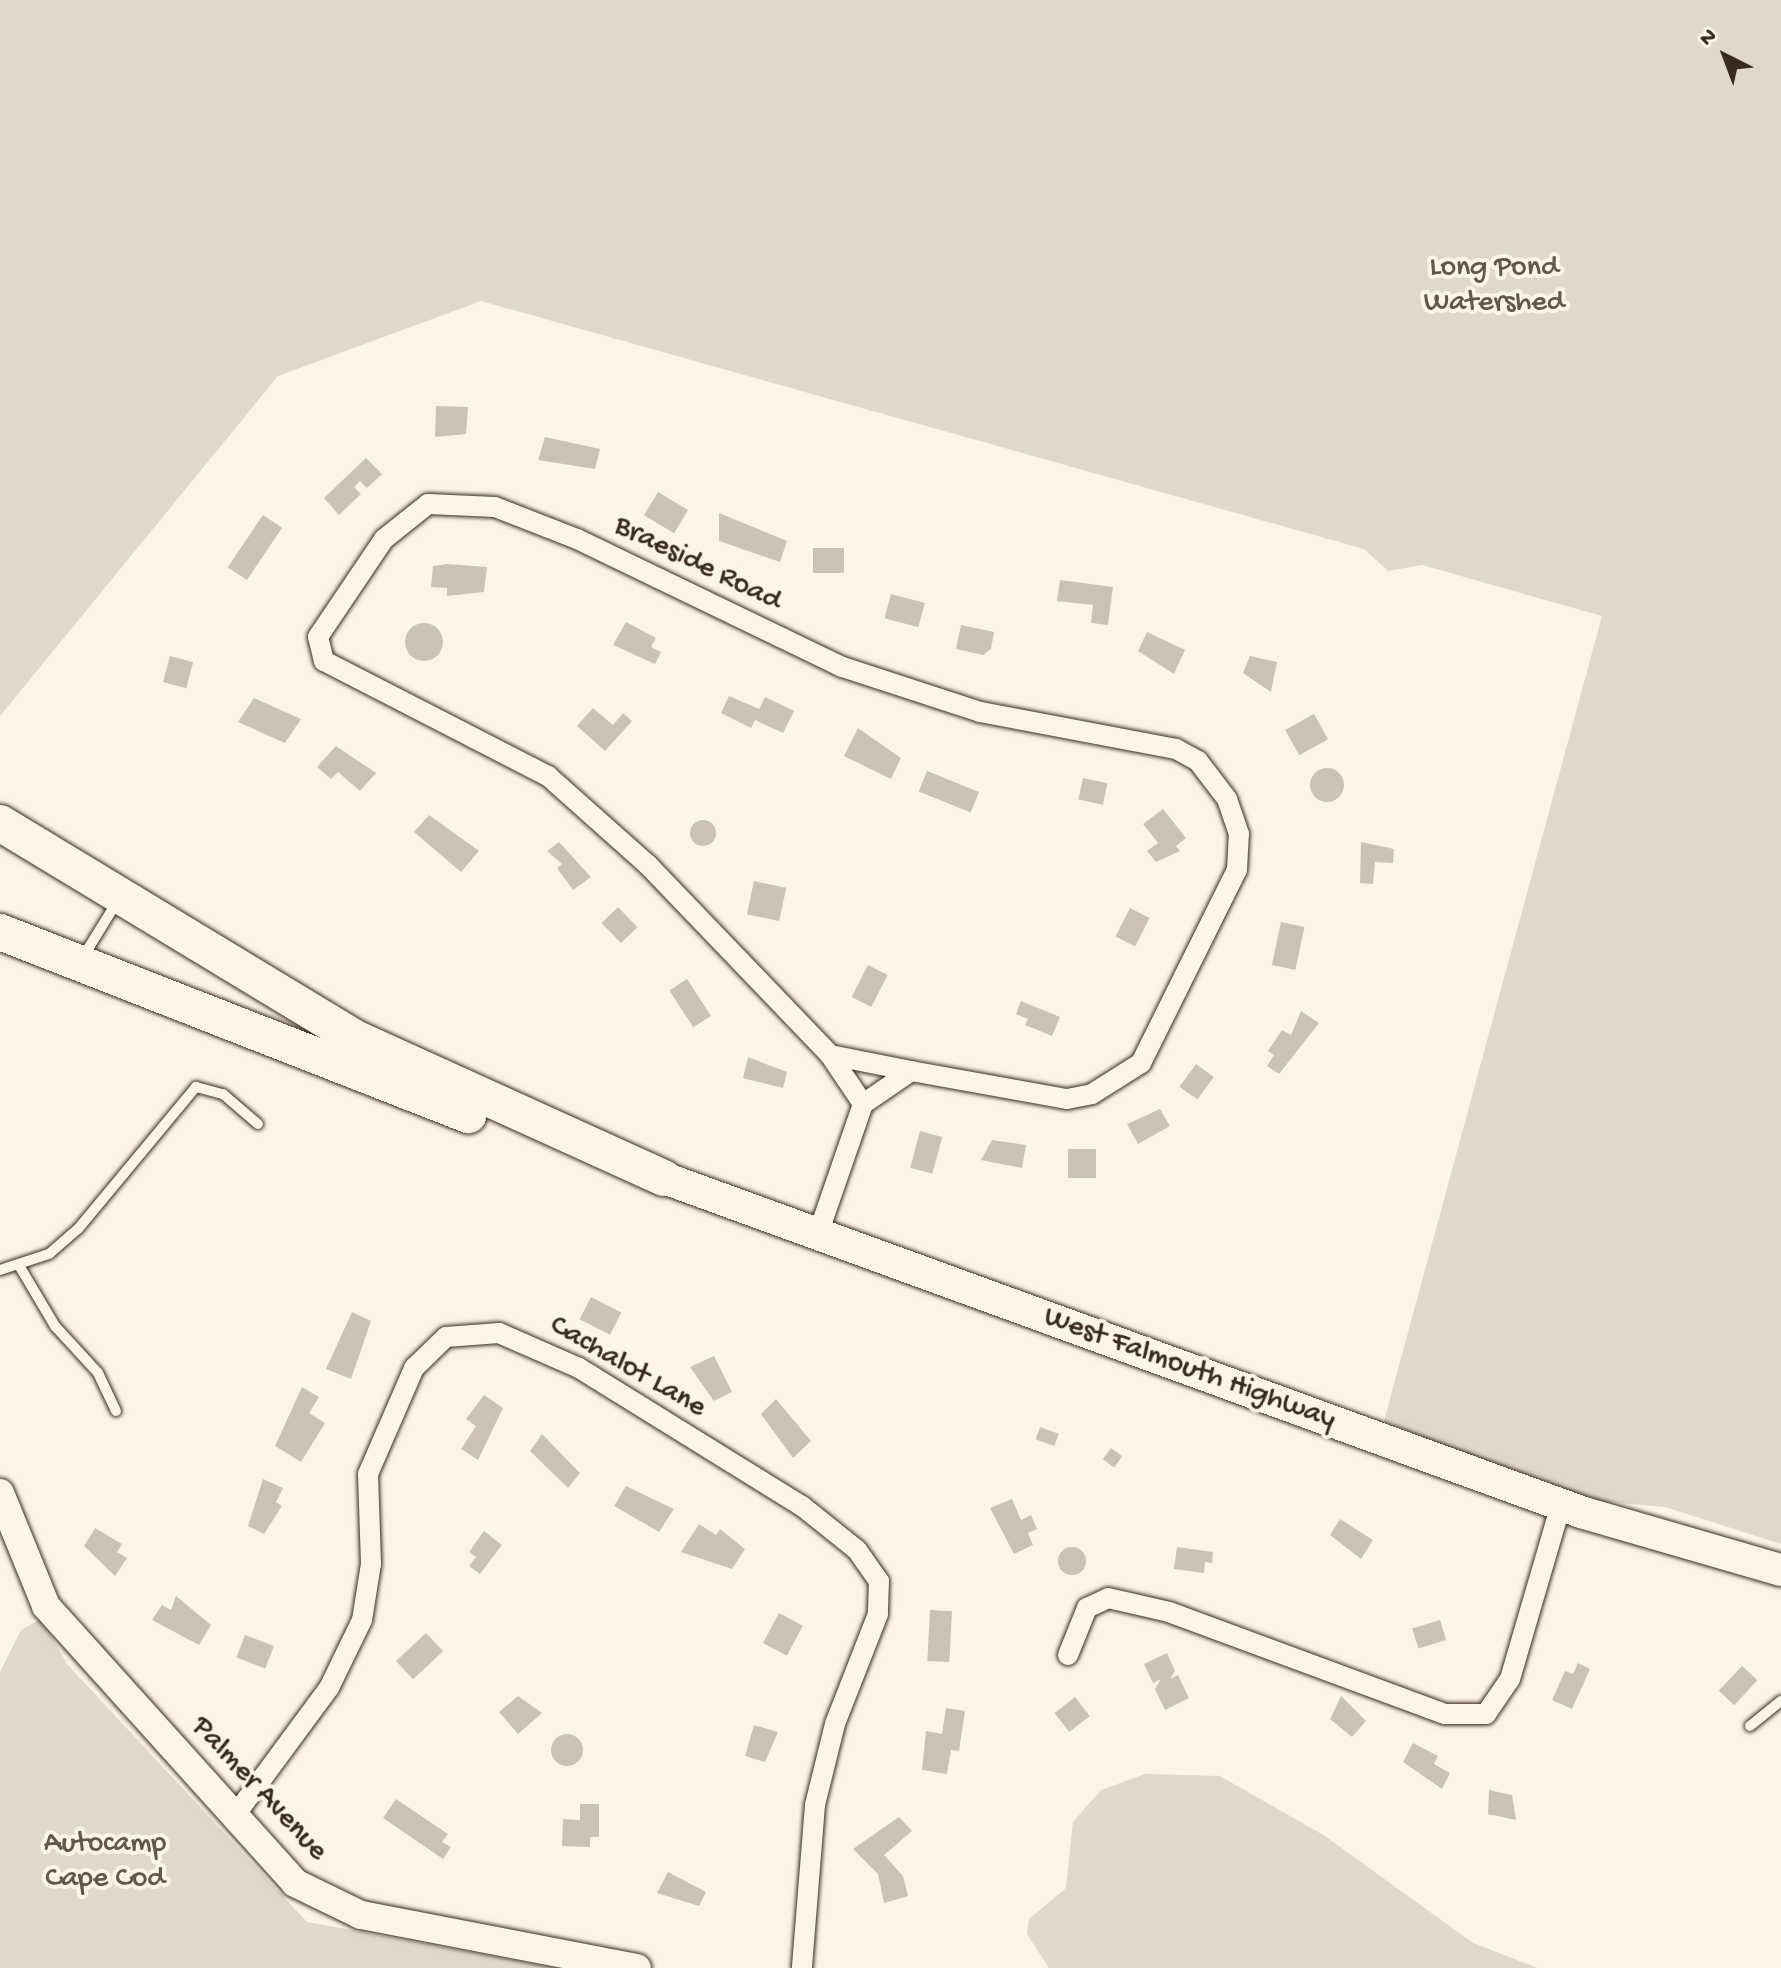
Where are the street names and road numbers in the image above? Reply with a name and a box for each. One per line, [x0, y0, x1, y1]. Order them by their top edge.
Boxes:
street label: Braeside Road [608, 509, 786, 621]
street label: West Falmouth Highway [1038, 1300, 1340, 1440]
street label: Cachalot Lane [542, 1309, 712, 1427]
street label: Palmer Avenue [182, 1710, 334, 1870]

